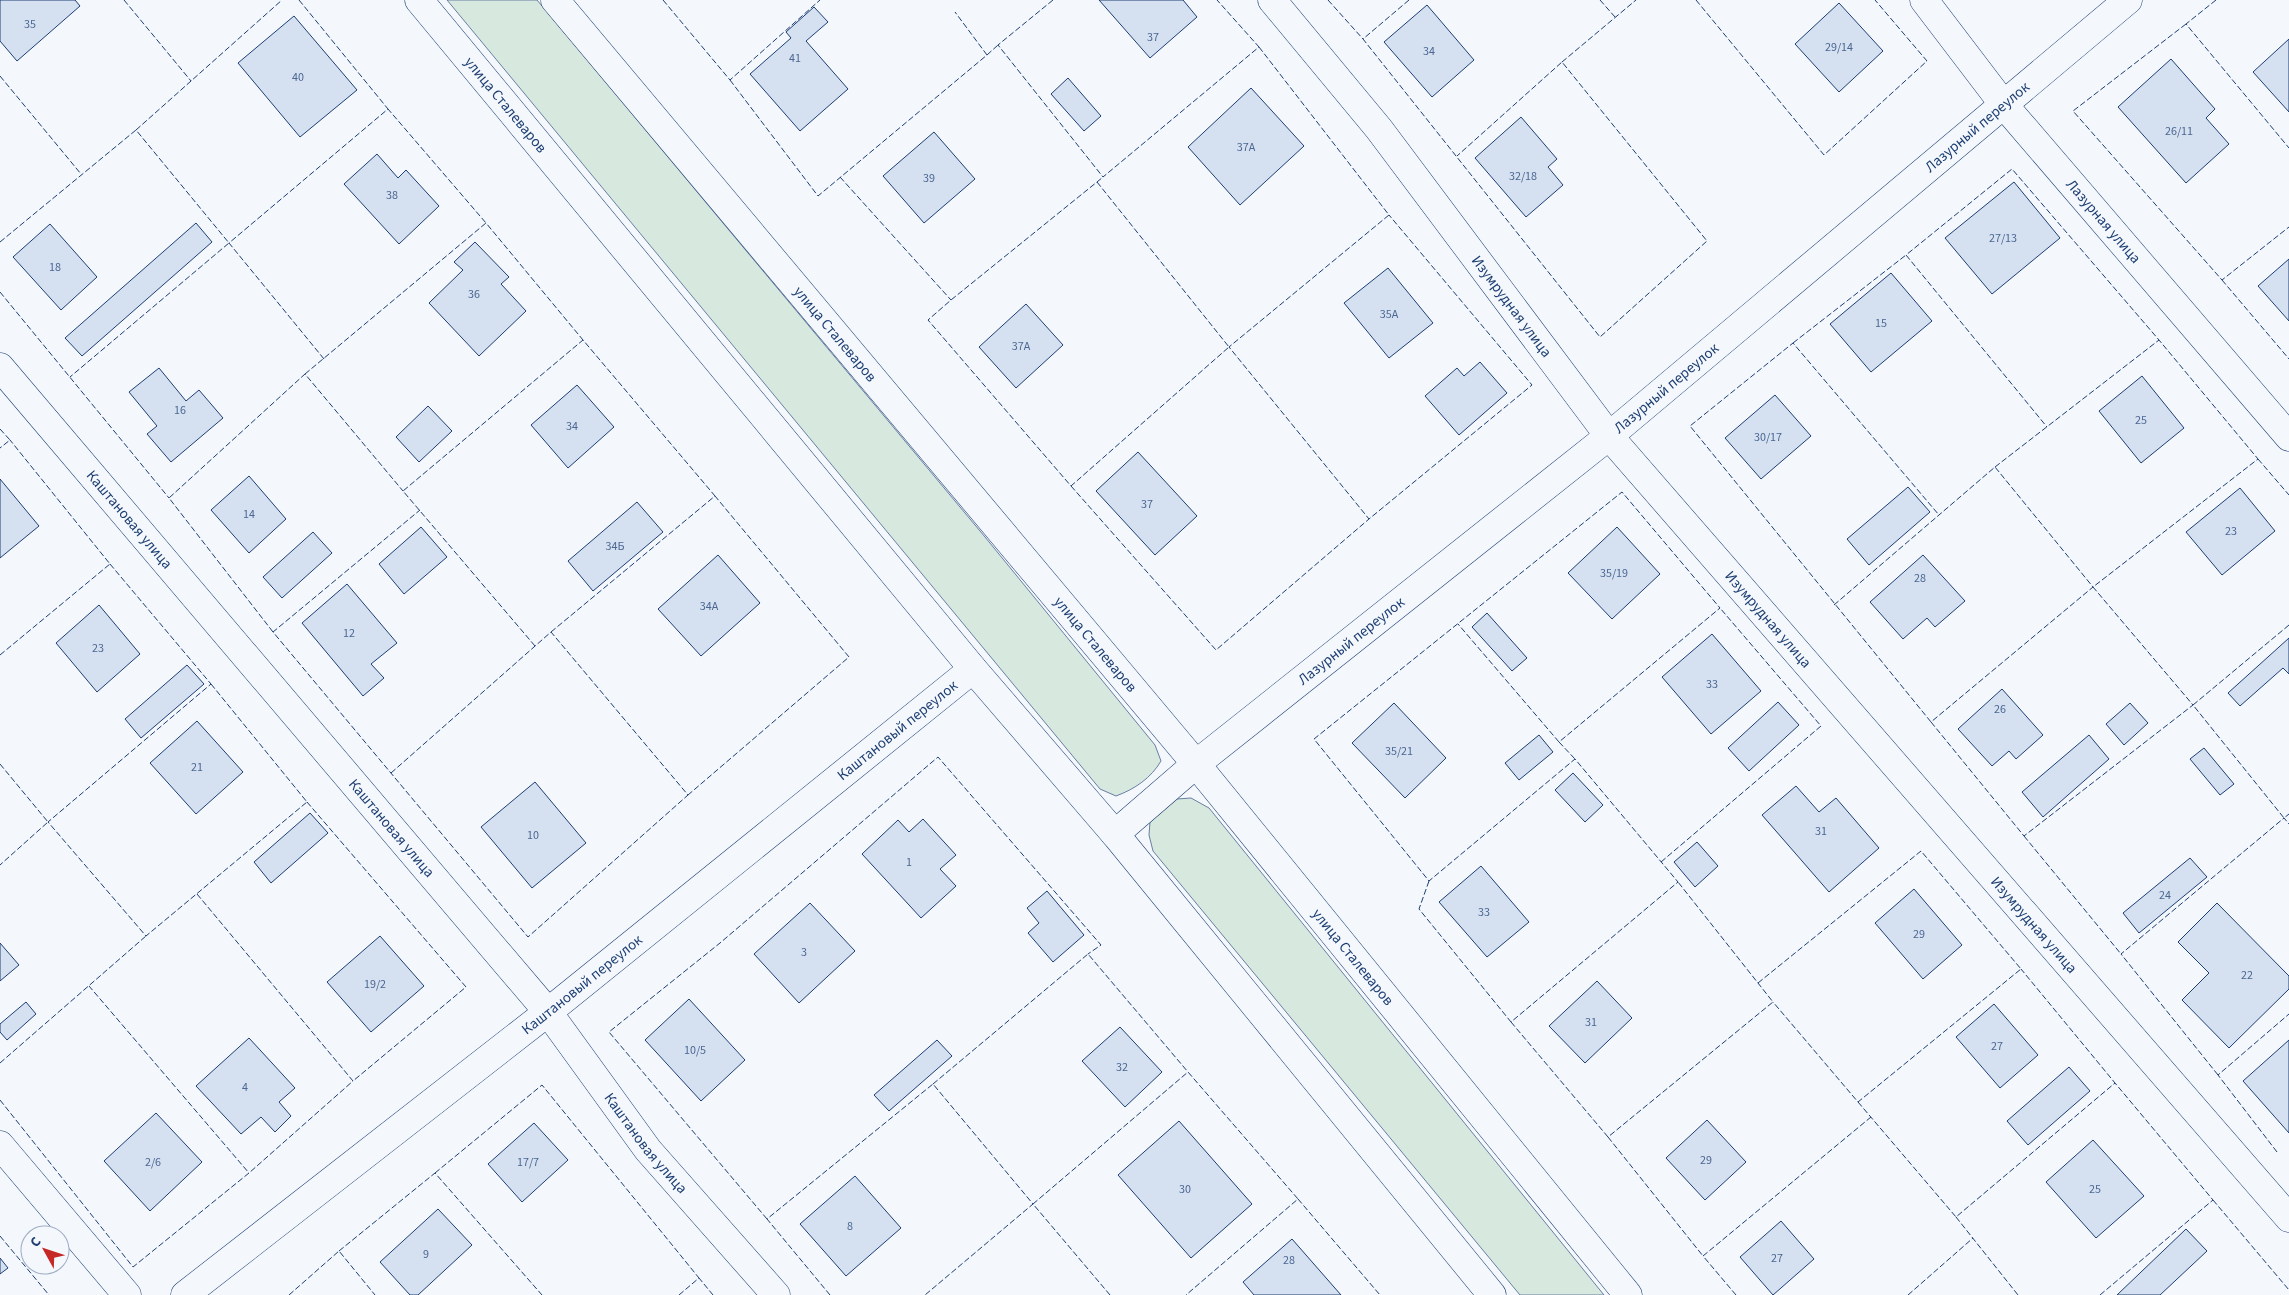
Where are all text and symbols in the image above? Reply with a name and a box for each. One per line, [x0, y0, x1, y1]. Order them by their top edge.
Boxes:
house number: 35 [24, 16, 36, 33]
house number: 37 [1147, 29, 1159, 46]
house number: 29/14 [1825, 39, 1853, 56]
house number: 34 [1423, 43, 1435, 60]
house number: 41 [789, 50, 801, 67]
street label: улица Сталеваров [459, 52, 552, 158]
house number: 40 [292, 69, 304, 86]
street label: Лазурный переулок [1920, 77, 2035, 178]
house number: 26/11 [2165, 123, 2193, 140]
house number: 37А [1237, 139, 1256, 156]
house number: 32/18 [1509, 168, 1537, 185]
house number: 39 [923, 170, 935, 187]
street label: Лазурная улица [2061, 175, 2146, 268]
house number: 38 [386, 187, 398, 204]
house number: 27/13 [1989, 230, 2017, 247]
street label: Изумрудная улица [1466, 251, 1556, 362]
house number: 18 [49, 259, 61, 276]
street label: улица Сталеваров [788, 282, 882, 387]
house number: 36 [468, 286, 480, 303]
house number: 35А [1380, 306, 1399, 323]
house number: 15 [1875, 315, 1887, 332]
house number: 37А [1012, 338, 1031, 355]
street label: Лазурный переулок [1609, 338, 1724, 439]
house number: 16 [174, 402, 186, 419]
house number: 25 [2135, 412, 2147, 429]
house number: 34 [566, 418, 578, 435]
house number: 30/17 [1754, 429, 1782, 446]
street label: Каштановая улица [81, 466, 177, 574]
house number: 37 [1141, 496, 1153, 513]
house number: 14 [243, 506, 255, 523]
house number: 23 [2225, 523, 2237, 540]
house number: 34Б [606, 538, 624, 555]
house number: 35/19 [1600, 565, 1628, 582]
street label: Изумрудная улица [1720, 566, 1816, 673]
house number: 28 [1914, 570, 1926, 587]
street label: улица Сталеваров [1049, 592, 1142, 697]
street label: Лазурный переулок [1293, 592, 1410, 690]
house number: 34А [700, 598, 719, 615]
house number: 12 [343, 625, 355, 642]
house number: 23 [92, 640, 104, 657]
street label: Каштановый переулок [833, 675, 963, 786]
house number: 33 [1706, 676, 1718, 693]
house number: 26 [1994, 701, 2006, 718]
house number: 35/21 [1385, 743, 1413, 760]
house number: 21 [191, 759, 203, 776]
street label: Каштановая улица [343, 775, 439, 882]
house number: 31 [1815, 823, 1827, 840]
house number: 10 [527, 827, 539, 844]
house number: 1 [906, 854, 912, 871]
street label: Изумрудная улица [1986, 872, 2082, 978]
house number: 24 [2159, 887, 2171, 904]
street label: улица Сталеваров [1307, 904, 1399, 1010]
house number: 33 [1478, 904, 1490, 921]
house number: 29 [1913, 926, 1925, 943]
street label: Каштановый переулок [517, 929, 648, 1040]
house number: 3 [801, 944, 807, 961]
house number: 22 [2241, 967, 2253, 984]
house number: 19/2 [364, 976, 386, 993]
house number: 31 [1585, 1014, 1597, 1031]
house number: 27 [1991, 1038, 2003, 1055]
house number: 10/5 [684, 1042, 706, 1059]
house number: 32 [1116, 1059, 1128, 1076]
house number: 4 [242, 1079, 248, 1096]
street label: Каштановая улица [599, 1089, 692, 1198]
house number: 29 [1700, 1152, 1712, 1169]
house number: 2/6 [145, 1154, 161, 1171]
house number: 17/7 [517, 1154, 539, 1171]
house number: 30 [1179, 1181, 1191, 1198]
house number: 25 [2089, 1181, 2101, 1198]
house number: 8 [847, 1218, 853, 1235]
north arrow [20, 1225, 70, 1275]
text: С [26, 1233, 46, 1252]
house number: 9 [423, 1246, 429, 1263]
house number: 27 [1771, 1250, 1783, 1267]
house number: 28 [1283, 1252, 1295, 1269]

